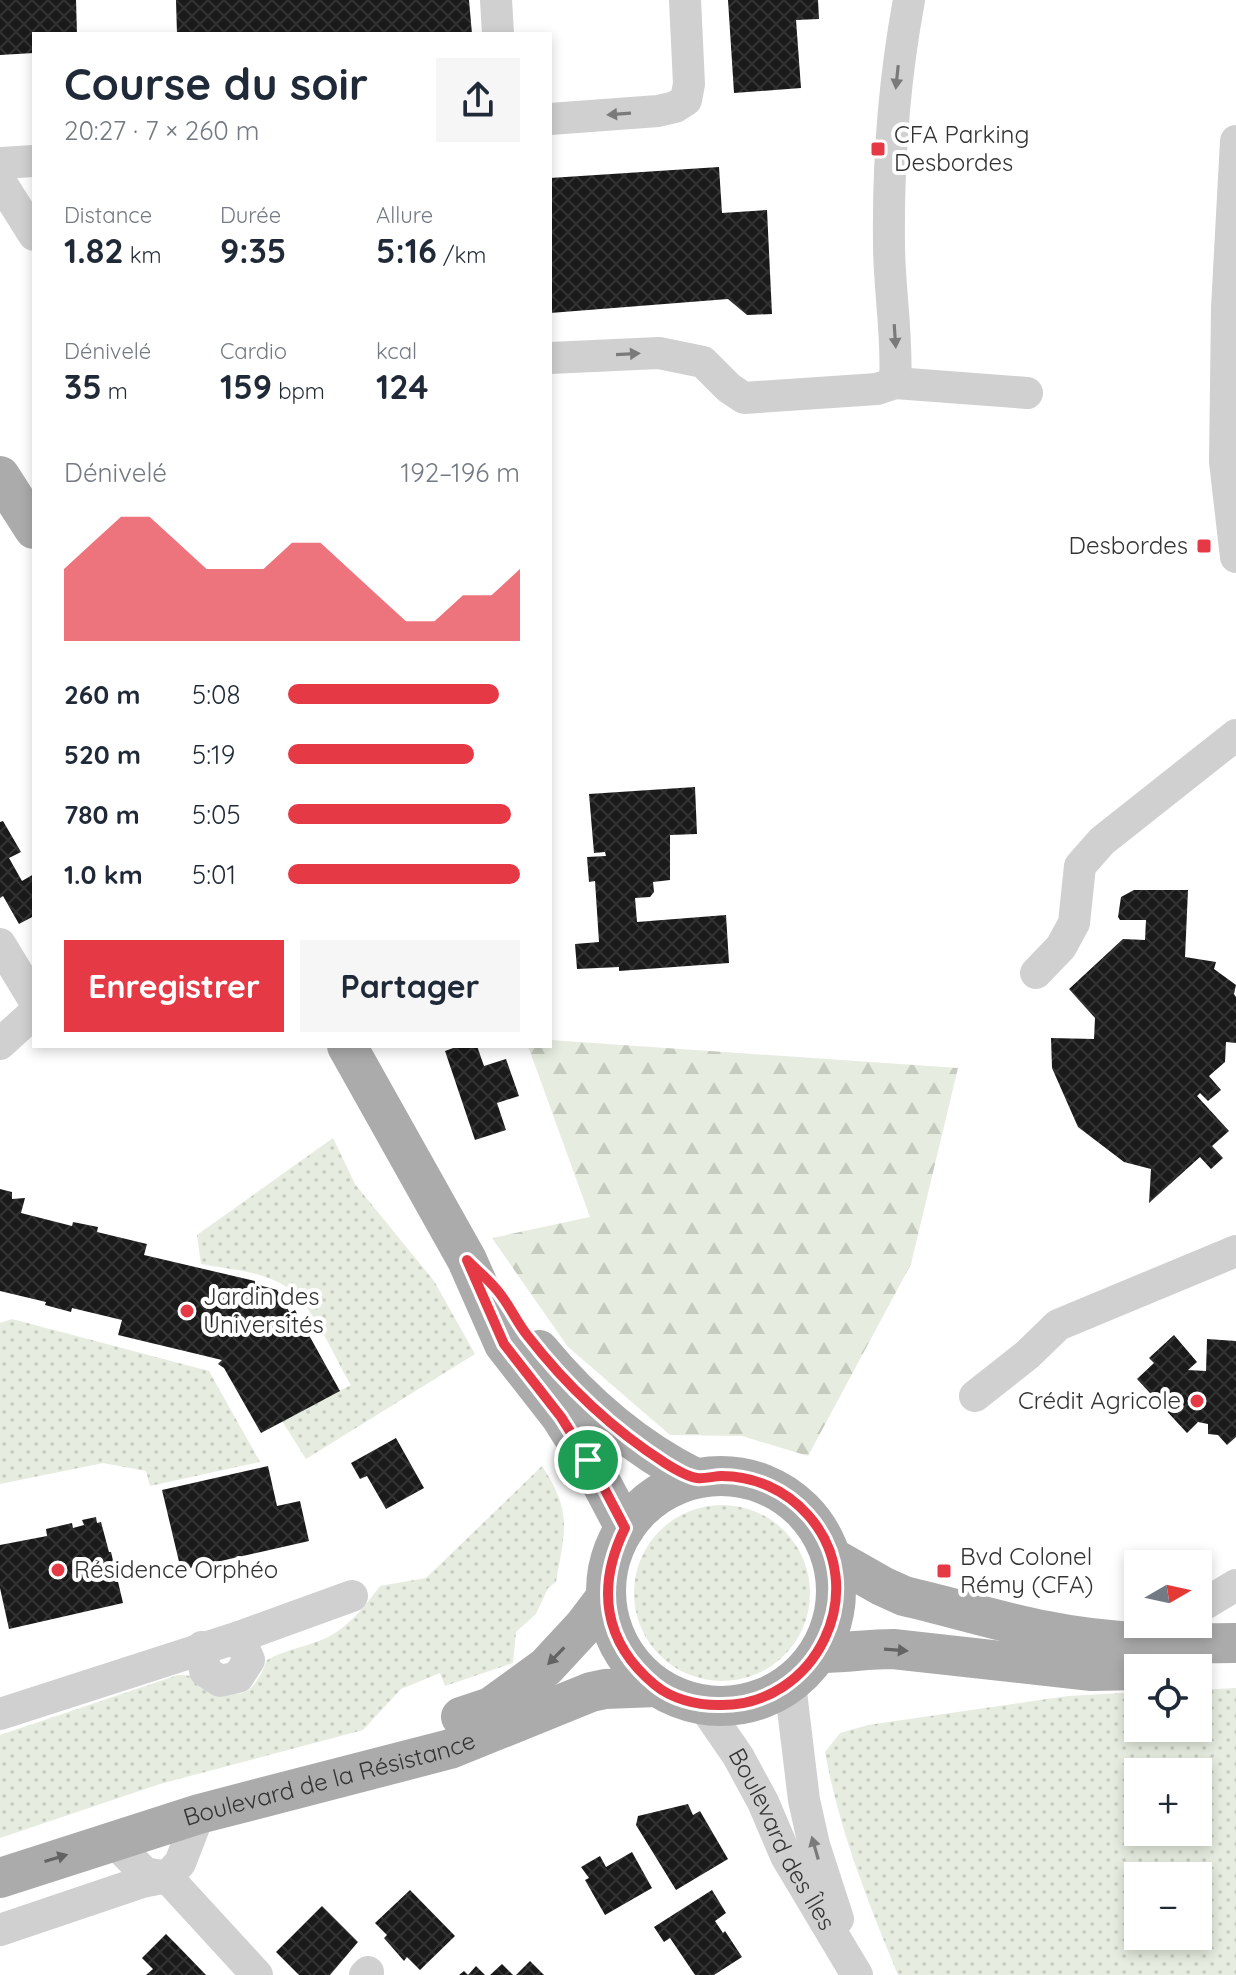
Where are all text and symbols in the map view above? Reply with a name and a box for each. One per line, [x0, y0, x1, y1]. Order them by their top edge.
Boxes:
text: Course du soir [64, 56, 368, 111]
button: share [436, 58, 520, 142]
one-way arrow [891, 65, 904, 90]
one-way arrow [606, 108, 631, 121]
text: 20:27 · 7 × 260 m [64, 114, 260, 147]
place label: CFA Parking Desbordes [894, 119, 1029, 177]
marker: CFA Parking Desbordes [869, 140, 887, 158]
text: Distance [64, 201, 152, 229]
text: Durée [220, 201, 281, 229]
text: Allure [376, 201, 433, 229]
text: 1.82 [64, 229, 124, 272]
text: 9:35 [220, 229, 286, 272]
text: 5:16 [376, 229, 437, 272]
text: km [124, 241, 162, 269]
text: /km [437, 241, 486, 269]
one-way arrow [889, 324, 902, 349]
text: Dénivelé [64, 337, 151, 365]
text: Cardio [220, 337, 287, 365]
text: kcal [376, 337, 417, 365]
one-way arrow [616, 348, 641, 361]
text: 35 [64, 365, 102, 408]
text: 159 [220, 365, 272, 408]
text: 124 [376, 365, 429, 408]
text: m [102, 377, 128, 405]
text: bpm [272, 377, 325, 405]
text: Dénivelé [64, 456, 167, 489]
text: 192–196 m [401, 456, 520, 489]
place label: Desbordes [1069, 530, 1188, 560]
marker: Desbordes [1195, 537, 1213, 555]
text: 260 m [64, 678, 140, 711]
text: 5:08 [192, 678, 241, 711]
text: 520 m [64, 738, 141, 771]
text: 5:19 [192, 738, 235, 771]
text: 780 m [64, 798, 140, 831]
text: 5:05 [192, 798, 241, 831]
text: 1.0 km [64, 858, 143, 891]
text: 5:01 [192, 858, 236, 891]
button: Enregistrer [64, 940, 284, 1032]
button: Partager [300, 940, 520, 1032]
place label: Jardin des Universités [203, 1281, 324, 1339]
marker: Jardin des Universités [178, 1302, 196, 1320]
place label: Crédit Agricole [1018, 1385, 1181, 1415]
marker: Crédit Agricole [1188, 1392, 1206, 1410]
pin [554, 1426, 622, 1494]
icon: arrive [566, 1438, 610, 1482]
place label: Bvd Colonel Rémy (CFA) [960, 1541, 1093, 1599]
north arrow [1124, 1550, 1212, 1638]
map controls [1124, 1550, 1212, 1950]
place label: Résidence Orphéo [74, 1554, 278, 1584]
marker: Résidence Orphéo [49, 1561, 67, 1579]
marker: Bvd Colonel Rémy (CFA) [935, 1562, 953, 1580]
one-way arrow [884, 1644, 909, 1657]
one-way arrow [547, 1646, 565, 1665]
button: locate [1124, 1654, 1212, 1742]
street label: Boulevard de la Résistance [179, 1724, 479, 1832]
street label: Boulevard des Îles [723, 1743, 843, 1935]
button: + [1124, 1758, 1212, 1846]
one-way arrow [808, 1835, 821, 1859]
one-way arrow [45, 1852, 69, 1864]
button: − [1124, 1862, 1212, 1950]

